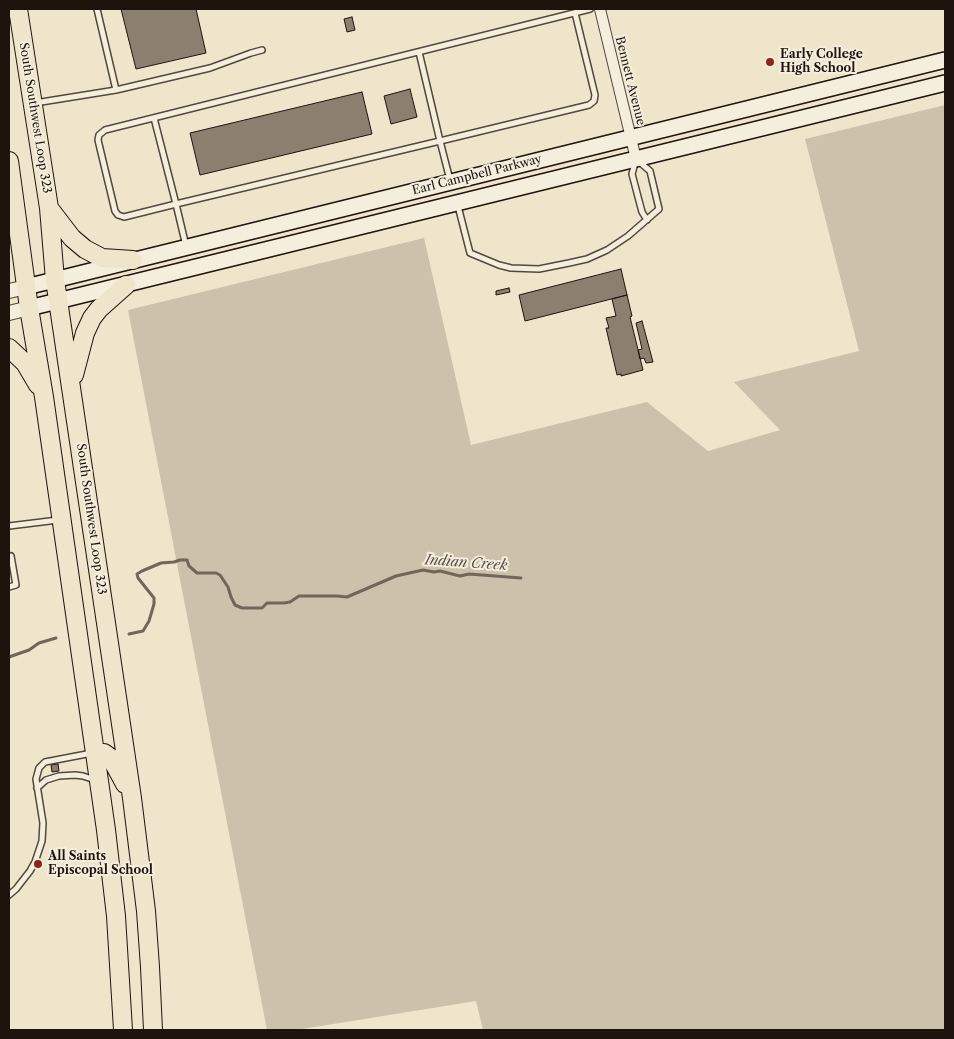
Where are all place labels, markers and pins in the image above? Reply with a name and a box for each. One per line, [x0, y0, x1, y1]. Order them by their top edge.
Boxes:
place label: Early College High School [780, 48, 863, 76]
marker: Early College High School [764, 56, 776, 68]
place label: All Saints Episcopal School [48, 850, 153, 878]
marker: All Saints Episcopal School [32, 858, 44, 870]

